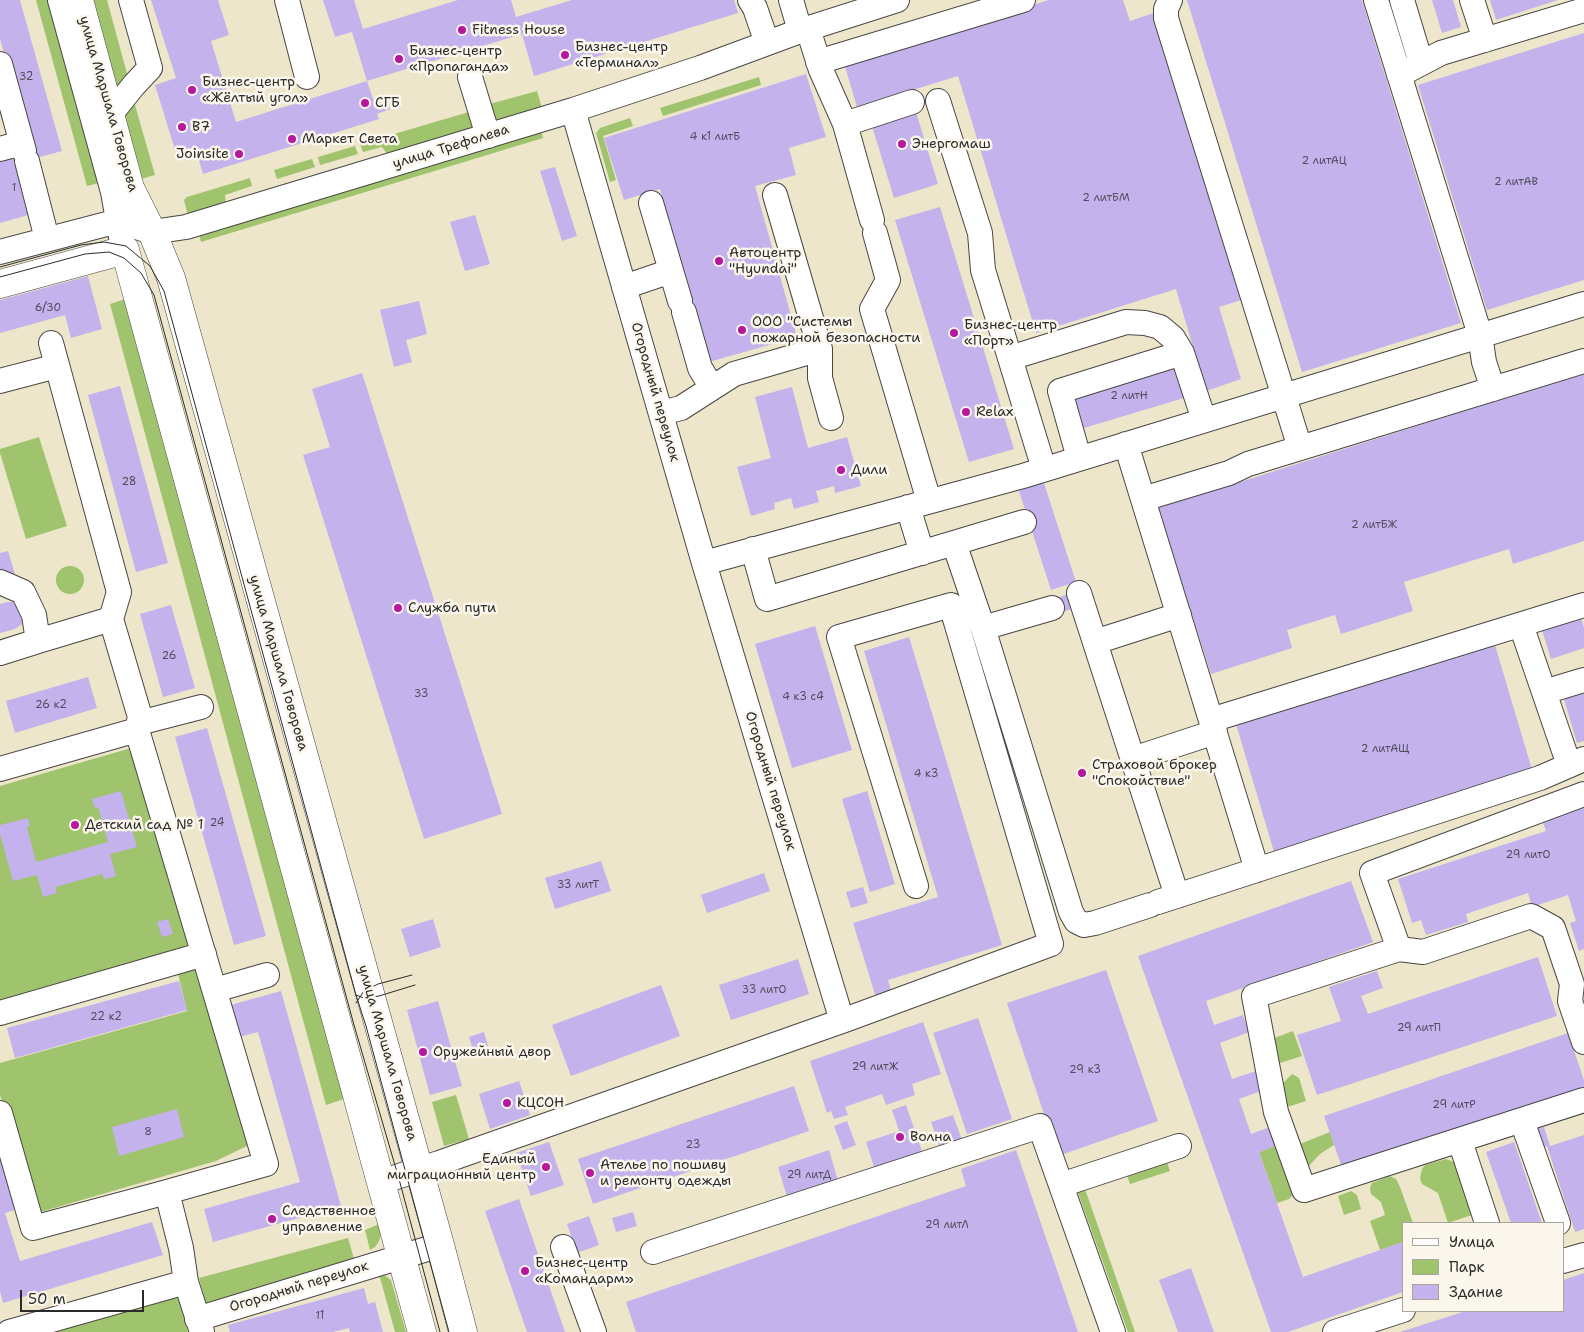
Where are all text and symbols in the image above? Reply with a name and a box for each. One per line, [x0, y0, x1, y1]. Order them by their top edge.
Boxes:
street label: улица Маршала Говорова [75, 14, 141, 194]
place label: Fitness House [472, 22, 565, 38]
marker: Fitness House [456, 24, 468, 36]
place label: Бизнес-центр «Терминал» [575, 39, 668, 72]
place label: Бизнес-центр «Пропаганда» [409, 43, 509, 75]
marker: Бизнес-центр «Терминал» [559, 49, 571, 61]
marker: Бизнес-центр «Пропаганда» [393, 53, 405, 65]
house number: 32 [19, 70, 33, 84]
place label: Бизнес-центр «Жёлтый угол» [202, 74, 308, 106]
marker: Бизнес-центр «Жёлтый угол» [186, 84, 198, 96]
place label: СГБ [375, 95, 400, 111]
marker: СГБ [359, 97, 371, 109]
place label: В7 [192, 119, 210, 135]
marker: В7 [176, 121, 188, 133]
street label: улица Трефолева [391, 121, 511, 173]
house number: 4 к1 литБ [690, 130, 740, 144]
place label: Маркет Света [302, 131, 397, 147]
marker: Маркет Света [286, 133, 298, 145]
place label: Энергомаш [912, 136, 991, 152]
marker: Энергомаш [896, 138, 908, 150]
place label: Joinsite [176, 146, 229, 162]
marker: Joinsite [233, 148, 245, 160]
house number: 2 литАЦ [1301, 154, 1347, 168]
house number: 2 литАВ [1494, 175, 1538, 189]
house number: 1 [12, 181, 16, 195]
house number: 2 литБМ [1082, 191, 1130, 205]
place label: Автоцентр "Hyundai" [729, 245, 801, 278]
marker: Автоцентр "Hyundai" [713, 255, 725, 267]
house number: 6/30 [35, 301, 61, 315]
place label: ООО "Системы пожарной безопасности [752, 314, 920, 347]
place label: Бизнес-центр «Порт» [964, 317, 1057, 350]
street label: Огородный переулок [627, 320, 683, 464]
marker: ООО "Системы пожарной безопасности [736, 324, 748, 336]
marker: Бизнес-центр «Порт» [948, 327, 960, 339]
house number: 2 литН [1110, 389, 1148, 403]
place label: Relax [976, 404, 1013, 420]
marker: Relax [960, 406, 972, 418]
place label: Дили [851, 462, 887, 478]
marker: Дили [835, 464, 847, 476]
house number: 28 [121, 475, 137, 489]
house number: 2 литБЖ [1351, 518, 1397, 532]
street label: улица Маршала Говорова [245, 573, 311, 753]
place label: Служба пути [408, 600, 496, 616]
marker: Служба пути [392, 602, 404, 614]
house number: 26 [162, 649, 176, 663]
house number: 33 [414, 687, 428, 701]
house number: 4 к3 с4 [782, 690, 824, 704]
house number: 26 к2 [35, 698, 67, 712]
street label: Огородный переулок [741, 710, 799, 852]
house number: 2 литАЩ [1361, 742, 1409, 756]
place label: Страховой брокер "Спокойствие" [1092, 757, 1217, 790]
house number: 4 к3 [914, 767, 938, 781]
marker: Страховой брокер "Спокойствие" [1076, 767, 1088, 779]
house number: 24 [210, 816, 224, 830]
place label: Детский сад № 1 [85, 817, 204, 833]
marker: Детский сад № 1 [69, 819, 81, 831]
house number: 29 литО [1506, 848, 1550, 862]
house number: 33 литТ [557, 878, 599, 892]
street label: улица Маршала Говорова [354, 963, 420, 1143]
house number: 33 литО [742, 983, 786, 997]
house number: 22 к2 [90, 1010, 122, 1024]
house number: 29 литП [1397, 1021, 1441, 1035]
place label: Оружейный двор [433, 1044, 551, 1060]
marker: Оружейный двор [417, 1046, 429, 1058]
house number: 29 литЖ [852, 1060, 898, 1074]
house number: 29 к3 [1069, 1063, 1101, 1077]
place label: КЦСОН [517, 1095, 564, 1111]
marker: КЦСОН [501, 1097, 513, 1109]
house number: 29 литР [1432, 1098, 1476, 1112]
house number: 8 [144, 1125, 152, 1139]
place label: Волна [910, 1129, 951, 1145]
marker: Волна [894, 1131, 906, 1143]
house number: 23 [686, 1138, 700, 1152]
place label: Единый миграционный центр [387, 1151, 536, 1184]
place label: Ателье по пошиву и ремонту одежды [600, 1157, 731, 1190]
marker: Единый миграционный центр [540, 1161, 552, 1173]
marker: Ателье по пошиву и ремонту одежды [584, 1167, 596, 1179]
house number: 29 литД [787, 1168, 831, 1182]
place label: Следственное управление [282, 1203, 376, 1236]
marker: Следственное управление [266, 1213, 278, 1225]
house number: 29 литЛ [925, 1218, 969, 1232]
legend [1402, 1222, 1564, 1312]
text: Улица [1449, 1232, 1494, 1252]
place label: Бизнес-центр «Командарм» [535, 1255, 634, 1288]
text: Парк [1449, 1257, 1485, 1277]
street label: Огородный переулок [228, 1258, 370, 1316]
marker: Бизнес-центр «Командарм» [519, 1265, 531, 1277]
scale bar [22, 1280, 146, 1312]
text: Здание [1449, 1282, 1503, 1302]
text: 50 m [28, 1289, 66, 1309]
house number: 11 [316, 1309, 324, 1323]

